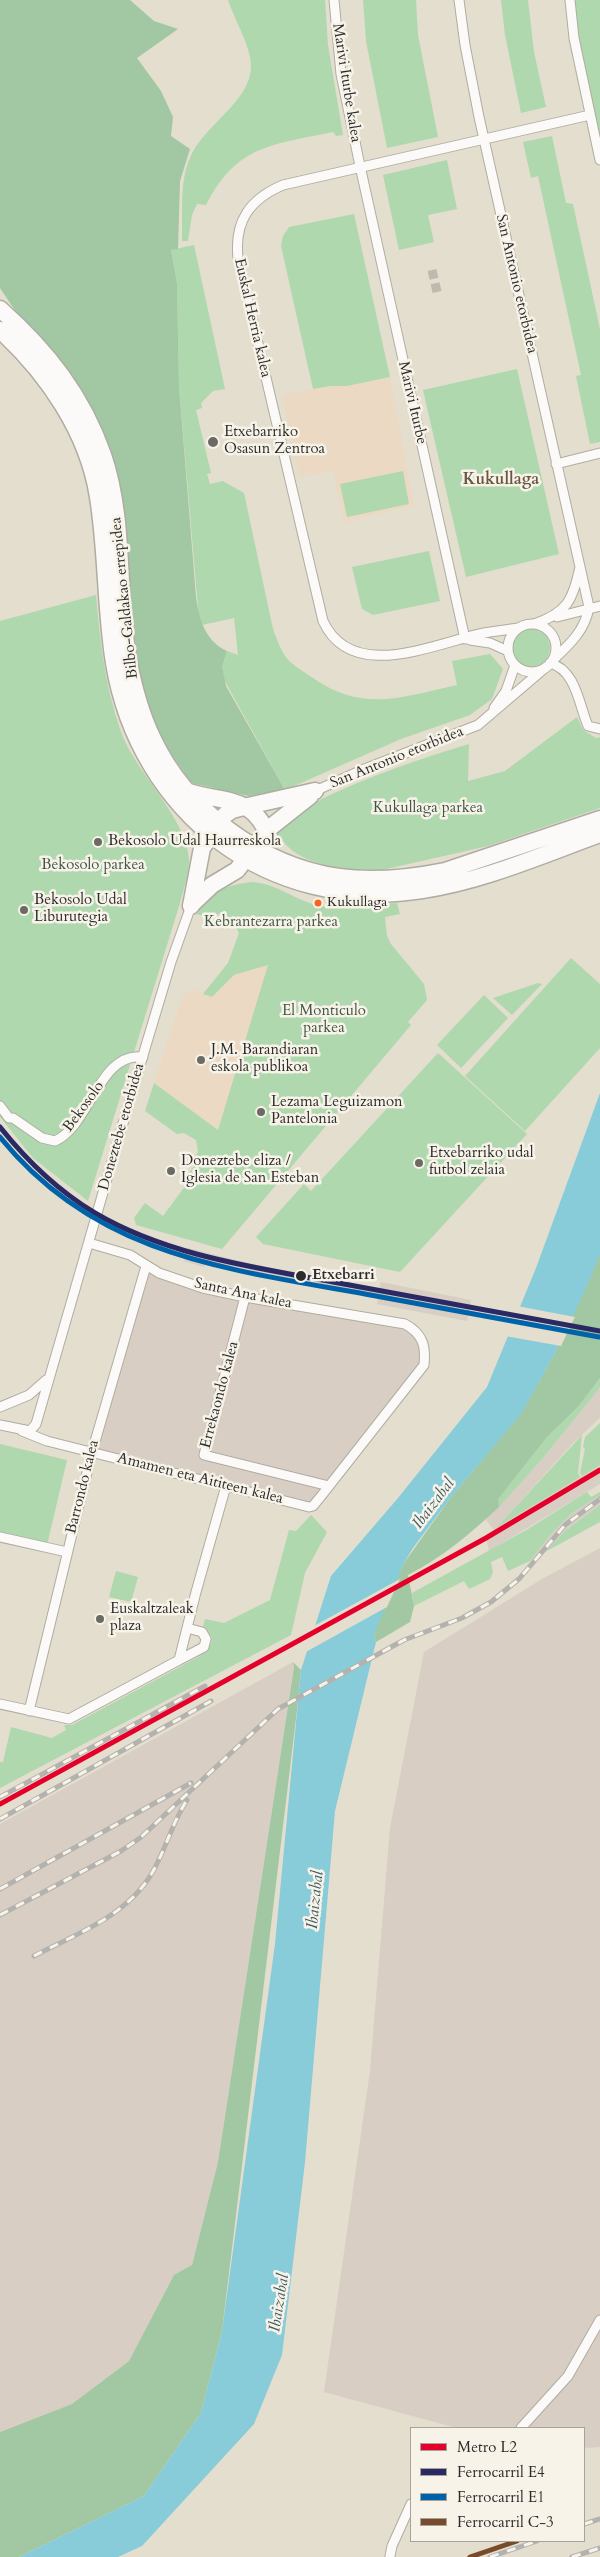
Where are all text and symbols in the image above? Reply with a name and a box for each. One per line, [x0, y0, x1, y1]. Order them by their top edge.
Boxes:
street label: Marivi Iturbe kalea [328, 22, 364, 144]
street label: San Antonio etorbidea [491, 213, 541, 355]
street label: Euskal Herria kalea [230, 257, 274, 379]
street label: Marivi Iturbe [394, 360, 430, 446]
place label: Etxebarriko Osasun Zentroa [224, 424, 325, 459]
marker: Etxebarriko Osasun Zentroa [206, 435, 220, 449]
district label: Kukullaga [463, 470, 539, 490]
street label: Bilbo-Galdakao errepidea [108, 516, 142, 680]
street label: San Antonio etorbidea [328, 723, 466, 793]
park label: Kukullaga parkea [373, 800, 483, 818]
place label: Bekosolo Udal Haurreskola [108, 833, 281, 851]
marker: Bekosolo Udal Haurreskola [92, 836, 104, 848]
park label: Bekosolo parkea [41, 857, 145, 875]
place label: Bekosolo Udal Liburutegia [34, 892, 127, 927]
place label: Kukullaga [327, 895, 387, 911]
marker: Kukullaga [313, 898, 323, 908]
marker: Bekosolo Udal Liburutegia [18, 904, 30, 916]
park label: Kebrantezarra parkea [204, 914, 338, 932]
park label: El Monticulo parkea [282, 1003, 366, 1038]
place label: J.M. Barandiaran eskola publikoa [211, 1042, 318, 1077]
marker: J.M. Barandiaran eskola publikoa [195, 1054, 207, 1066]
street label: Doneztebe etorbidea [95, 1061, 149, 1193]
street label: Bekosolo [60, 1078, 108, 1136]
place label: Lezama Leguizamon Pantelonia [271, 1094, 403, 1129]
marker: Lezama Leguizamon Pantelonia [255, 1106, 267, 1118]
place label: Etxebarriko udal futbol zelaia [429, 1145, 534, 1180]
place label: Doneztebe eliza / Iglesia de San Esteban [181, 1153, 319, 1188]
marker: Etxebarriko udal futbol zelaia [413, 1157, 425, 1169]
marker: Doneztebe eliza / Iglesia de San Esteban [165, 1165, 177, 1177]
place label: Etxebarri [312, 1267, 375, 1285]
marker: Etxebarri [294, 1269, 308, 1283]
street label: Santa Ana kalea [193, 1275, 293, 1313]
street label: Errekaondo kalea [197, 1340, 243, 1450]
street label: Barrondo kalea [63, 1438, 103, 1536]
street label: Amamen eta Aititeen kalea [115, 1450, 285, 1508]
water label: Ibaizabal [409, 1475, 459, 1533]
place label: Euskaltzaleak plaza [110, 1601, 194, 1636]
marker: Euskaltzaleak plaza [94, 1613, 106, 1625]
water label: Ibaizabal [303, 1870, 329, 1930]
water label: Ibaizabal [266, 2273, 294, 2333]
legend [410, 2427, 585, 2542]
text: Metro L2 [457, 2437, 517, 2457]
text: Ferrocarril E4 [457, 2462, 545, 2482]
text: Ferrocarril E1 [457, 2487, 545, 2507]
text: Ferrocarril C-3 [457, 2512, 554, 2532]

